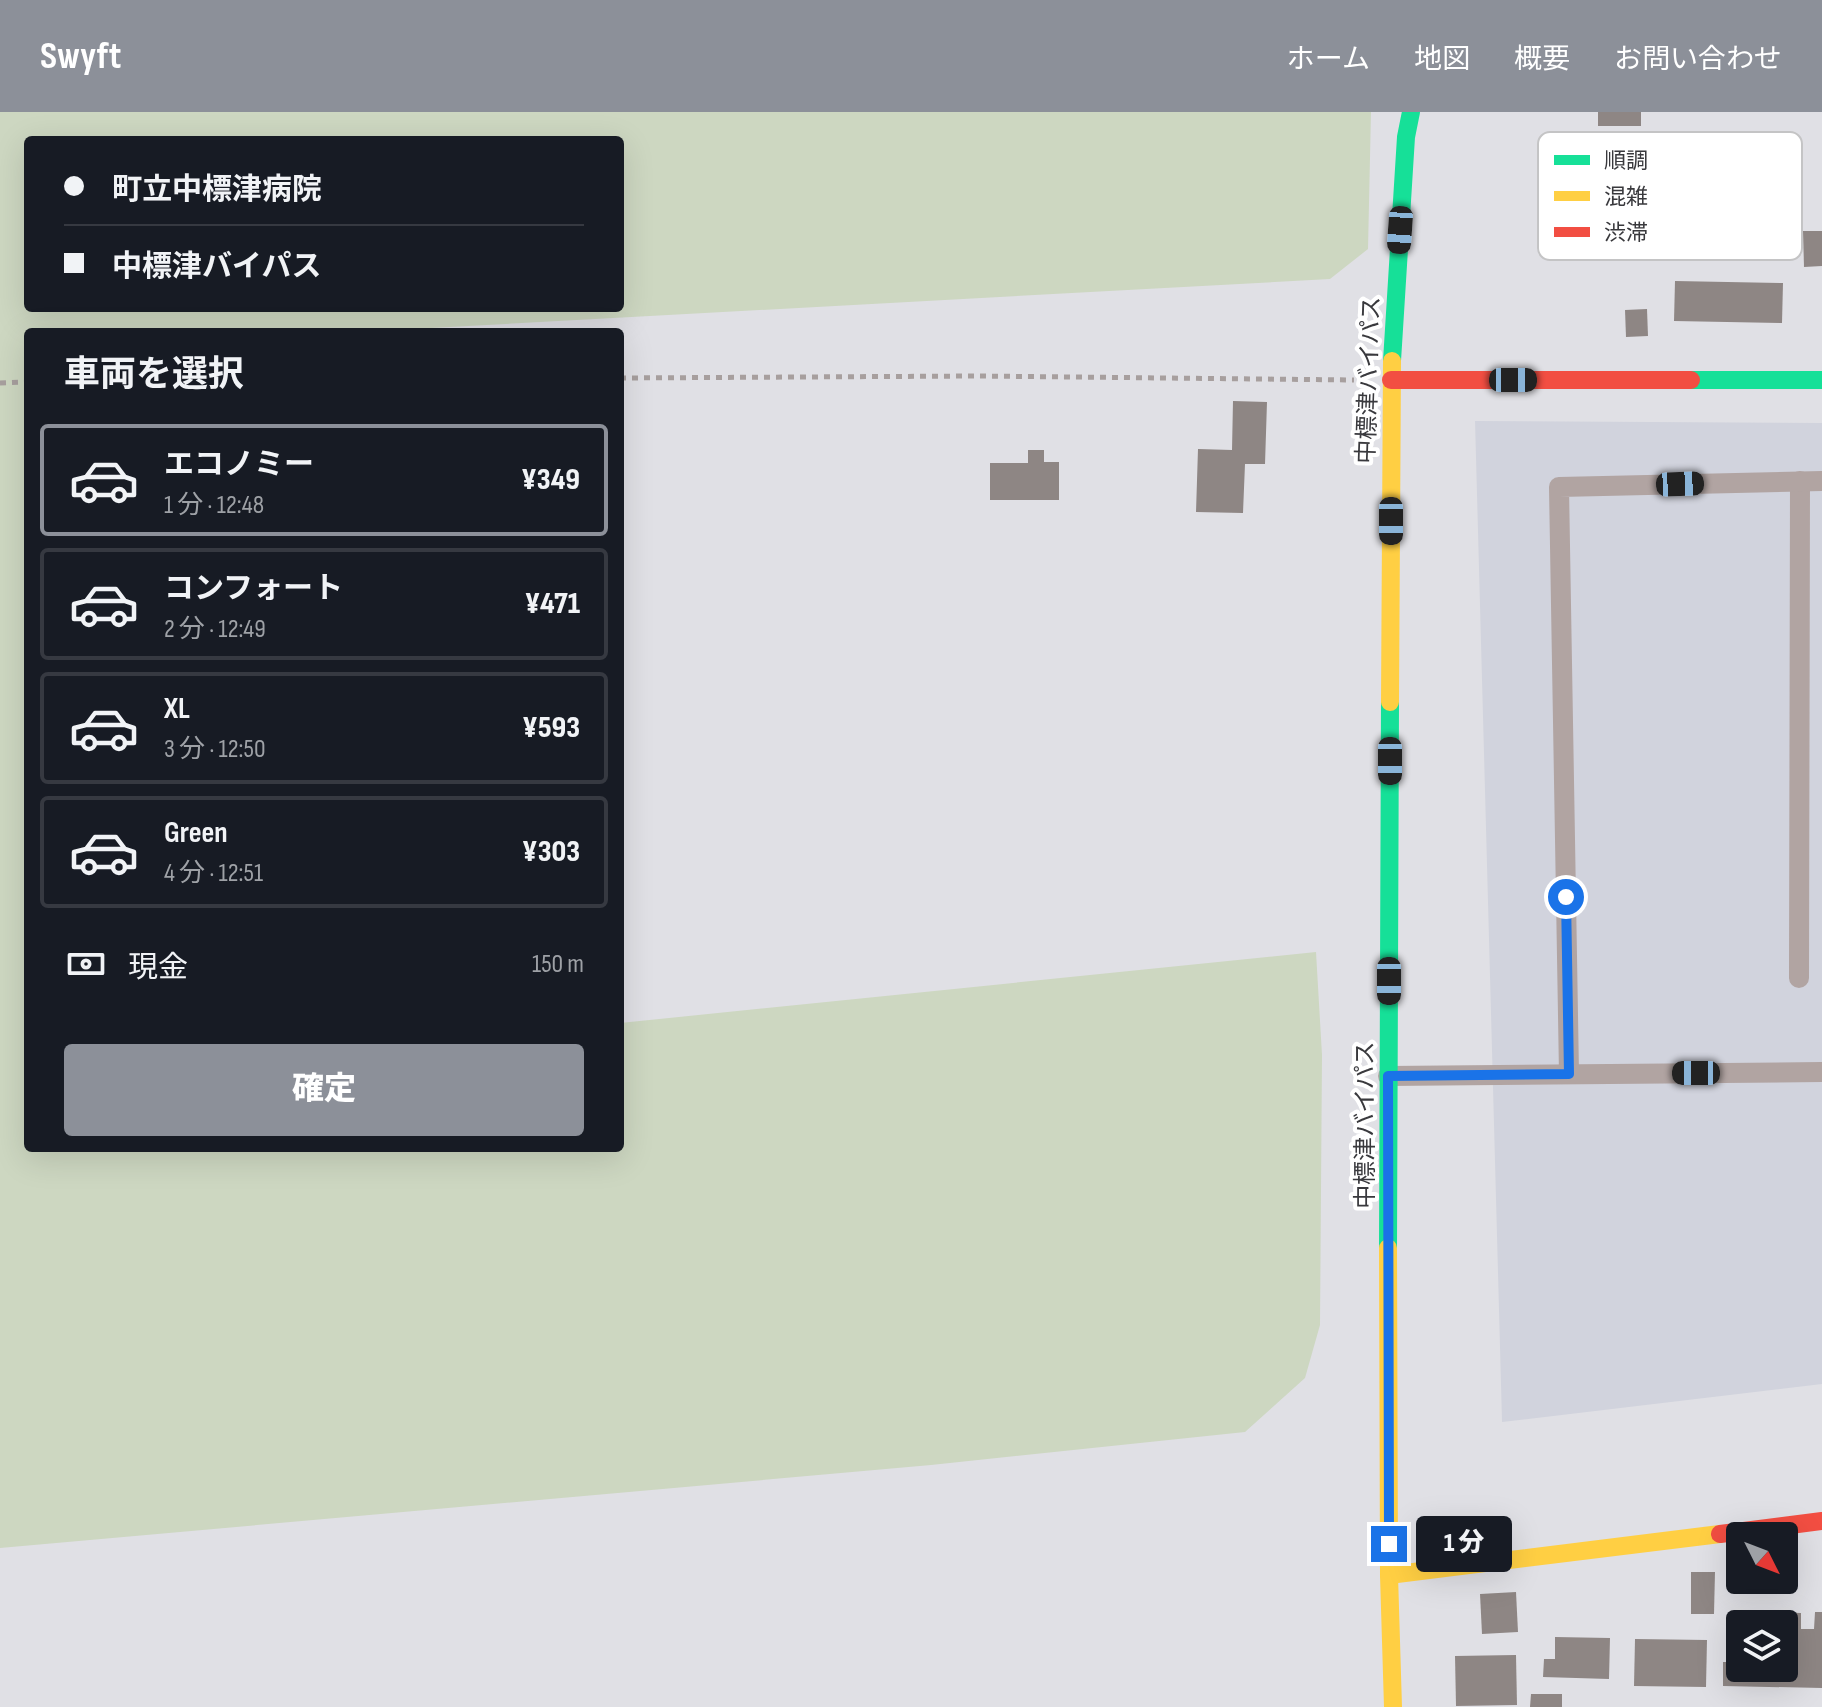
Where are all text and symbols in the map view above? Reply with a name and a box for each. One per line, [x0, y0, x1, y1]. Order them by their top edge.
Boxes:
text: Swyft [40, 34, 121, 79]
text: ホーム [1287, 43, 1370, 76]
text: 地図 [1414, 43, 1470, 76]
text: 概要 [1514, 43, 1570, 76]
text: お問い合わせ [1614, 43, 1782, 76]
legend [1538, 132, 1802, 260]
text: 順調 [1604, 148, 1648, 175]
text: 町立中標津病院 [112, 172, 322, 208]
text: 混雑 [1604, 184, 1648, 211]
car [1386, 205, 1414, 255]
text: 渋滞 [1604, 220, 1648, 247]
text: 中標津バイパス [112, 249, 321, 285]
street label: 中標津バイパス [1352, 296, 1386, 464]
text: 車両を選択 [64, 354, 244, 397]
car [1489, 368, 1537, 392]
icon: car [68, 444, 140, 516]
text: エコノミー [164, 447, 314, 483]
text: ¥349 [521, 462, 580, 498]
car [1656, 471, 1704, 497]
text: 1 分 · 12:48 [164, 490, 264, 521]
car [1379, 497, 1403, 545]
icon: car [68, 568, 140, 640]
text: コンフォート [164, 571, 343, 607]
text: ¥471 [525, 586, 580, 622]
text: 2 分 · 12:49 [164, 614, 266, 645]
text: XL [164, 691, 190, 727]
icon: car [68, 692, 140, 764]
text: ¥593 [522, 710, 580, 746]
text: 3 分 · 12:50 [164, 734, 266, 765]
car [1378, 737, 1402, 785]
text: Green [164, 815, 228, 851]
icon: car [68, 816, 140, 888]
text: ¥303 [522, 834, 580, 870]
text: 4 分 · 12:51 [164, 858, 263, 889]
route start [1548, 879, 1584, 915]
icon: cash [64, 942, 108, 986]
text: 150 m [532, 949, 584, 980]
text: 現金 [128, 950, 188, 986]
car [1377, 957, 1401, 1005]
street label: 中標津バイパス [1351, 1041, 1380, 1209]
button: 確定 [64, 1044, 584, 1136]
car [1672, 1061, 1720, 1085]
callout: 1 分 [1417, 1516, 1513, 1572]
north arrow [1726, 1522, 1798, 1594]
map controls [1726, 1522, 1798, 1682]
route end [1371, 1526, 1407, 1562]
text: 1 分 [1444, 1528, 1484, 1559]
button: layers [1726, 1610, 1798, 1682]

